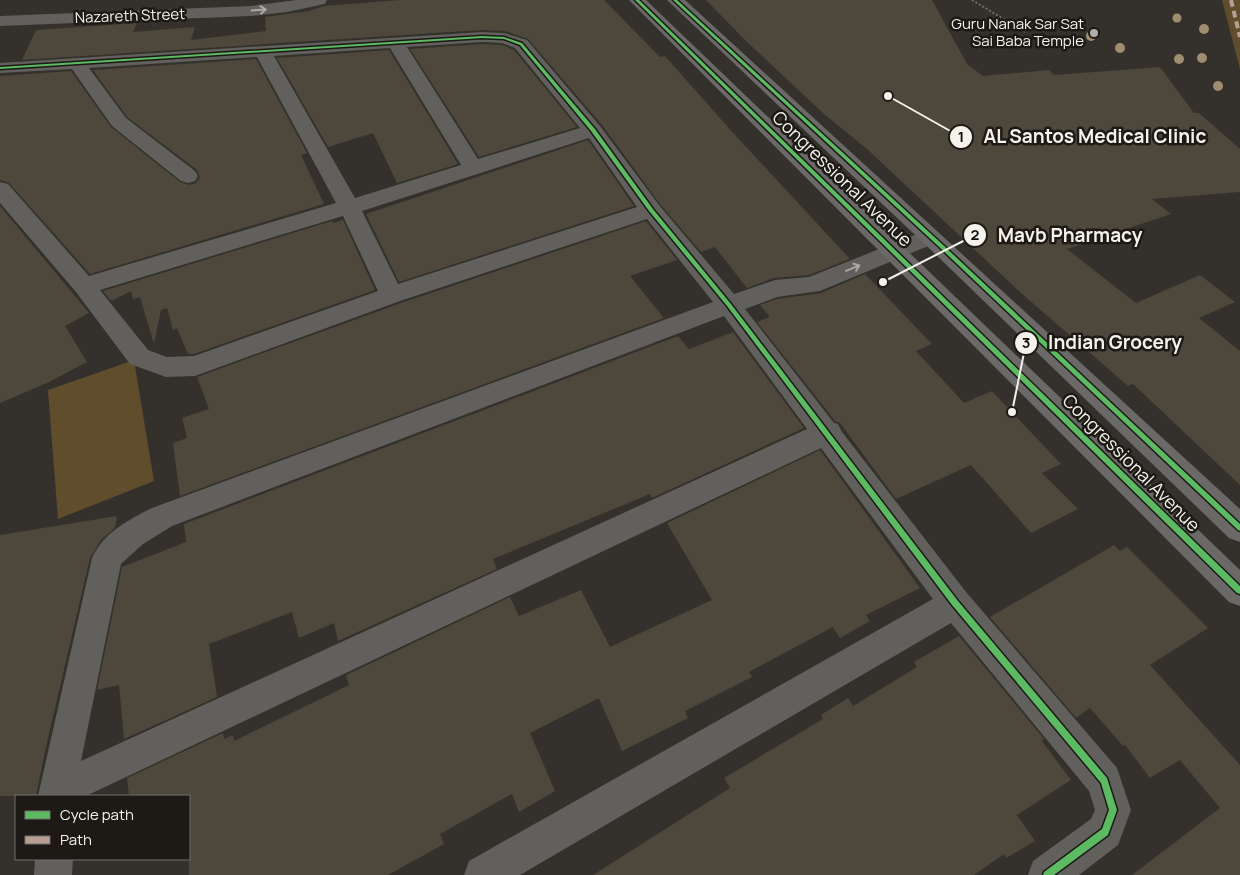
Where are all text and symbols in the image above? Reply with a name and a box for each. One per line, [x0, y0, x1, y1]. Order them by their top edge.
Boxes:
street label: Nazareth Street [74, 3, 186, 28]
one-way arrow [250, 6, 266, 15]
place label: Guru Nanak Sar Sat Sai Baba Temple [951, 13, 1084, 51]
marker: Guru Nanak Sar Sat Sai Baba Temple [1088, 27, 1100, 39]
street label: Congressional Avenue [768, 105, 918, 251]
callout: AL Santos Medical Clinic [949, 120, 1217, 154]
text: AL Santos Medical Clinic [984, 123, 1206, 149]
text: 1 [958, 126, 964, 147]
callout: Mavb Pharmacy [963, 218, 1152, 252]
text: Mavb Pharmacy [998, 222, 1143, 248]
text: 2 [971, 224, 980, 245]
one-way arrow [845, 263, 860, 272]
callout: Indian Grocery [1013, 326, 1192, 360]
text: Indian Grocery [1048, 329, 1182, 355]
text: 3 [1022, 332, 1030, 353]
street label: Congressional Avenue [1058, 388, 1206, 536]
legend [15, 795, 190, 860]
text: Cycle path [60, 804, 134, 825]
text: Path [60, 829, 92, 850]

